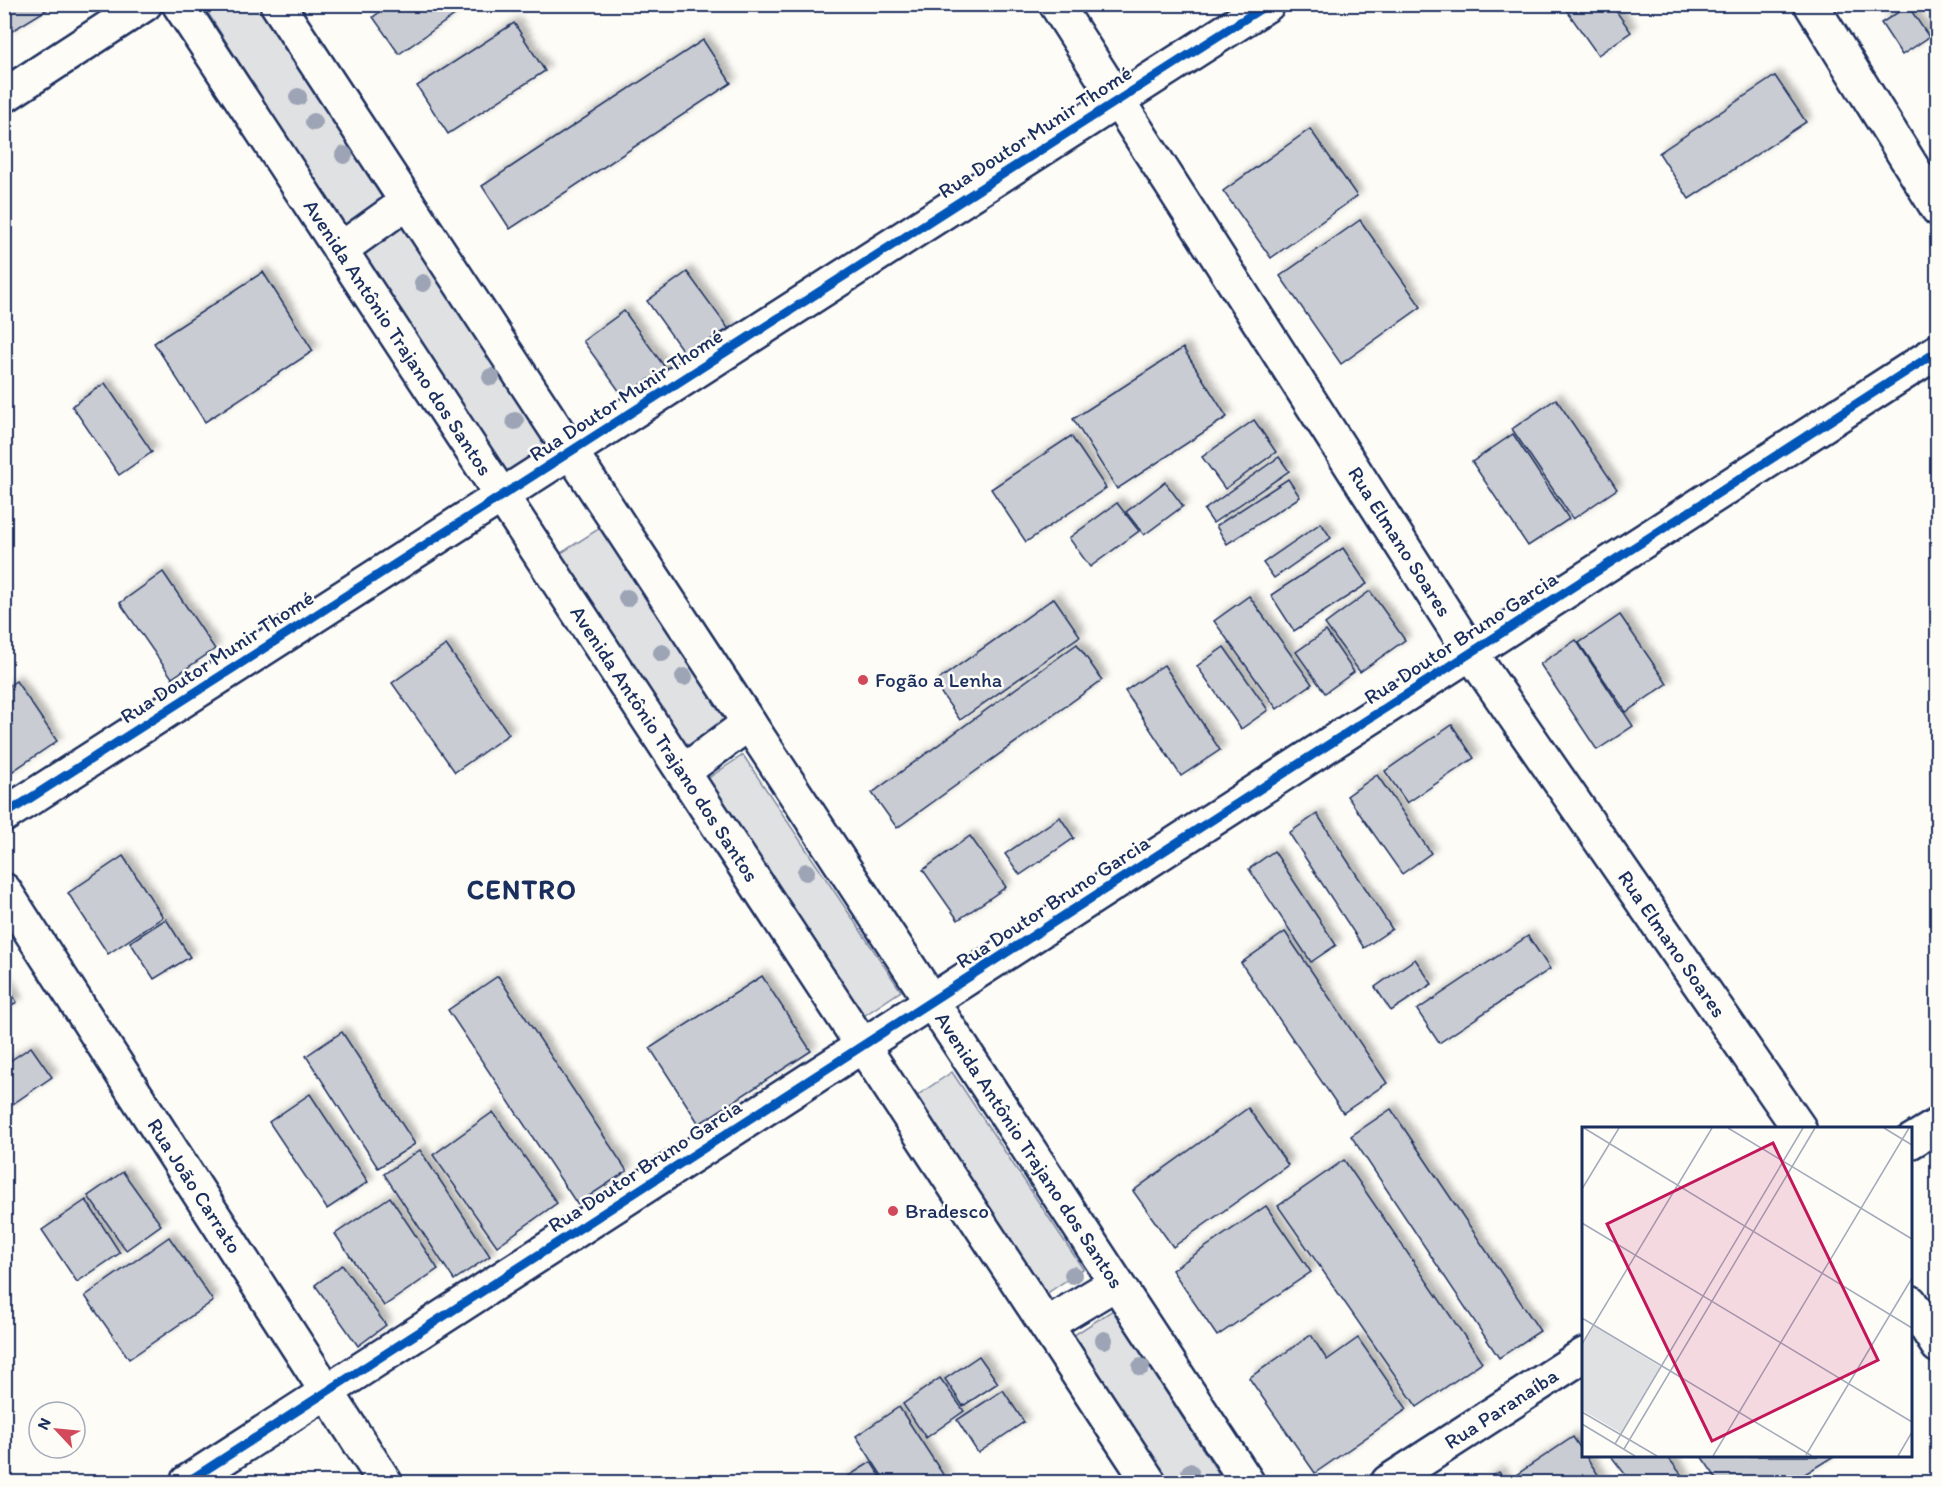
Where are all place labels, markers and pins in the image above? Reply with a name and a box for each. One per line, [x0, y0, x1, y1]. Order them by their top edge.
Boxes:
place label: Fogão a Lenha [875, 667, 1002, 692]
marker: Fogão a Lenha [856, 673, 870, 687]
place label: Bradesco [905, 1198, 989, 1223]
marker: Bradesco [886, 1204, 900, 1218]

